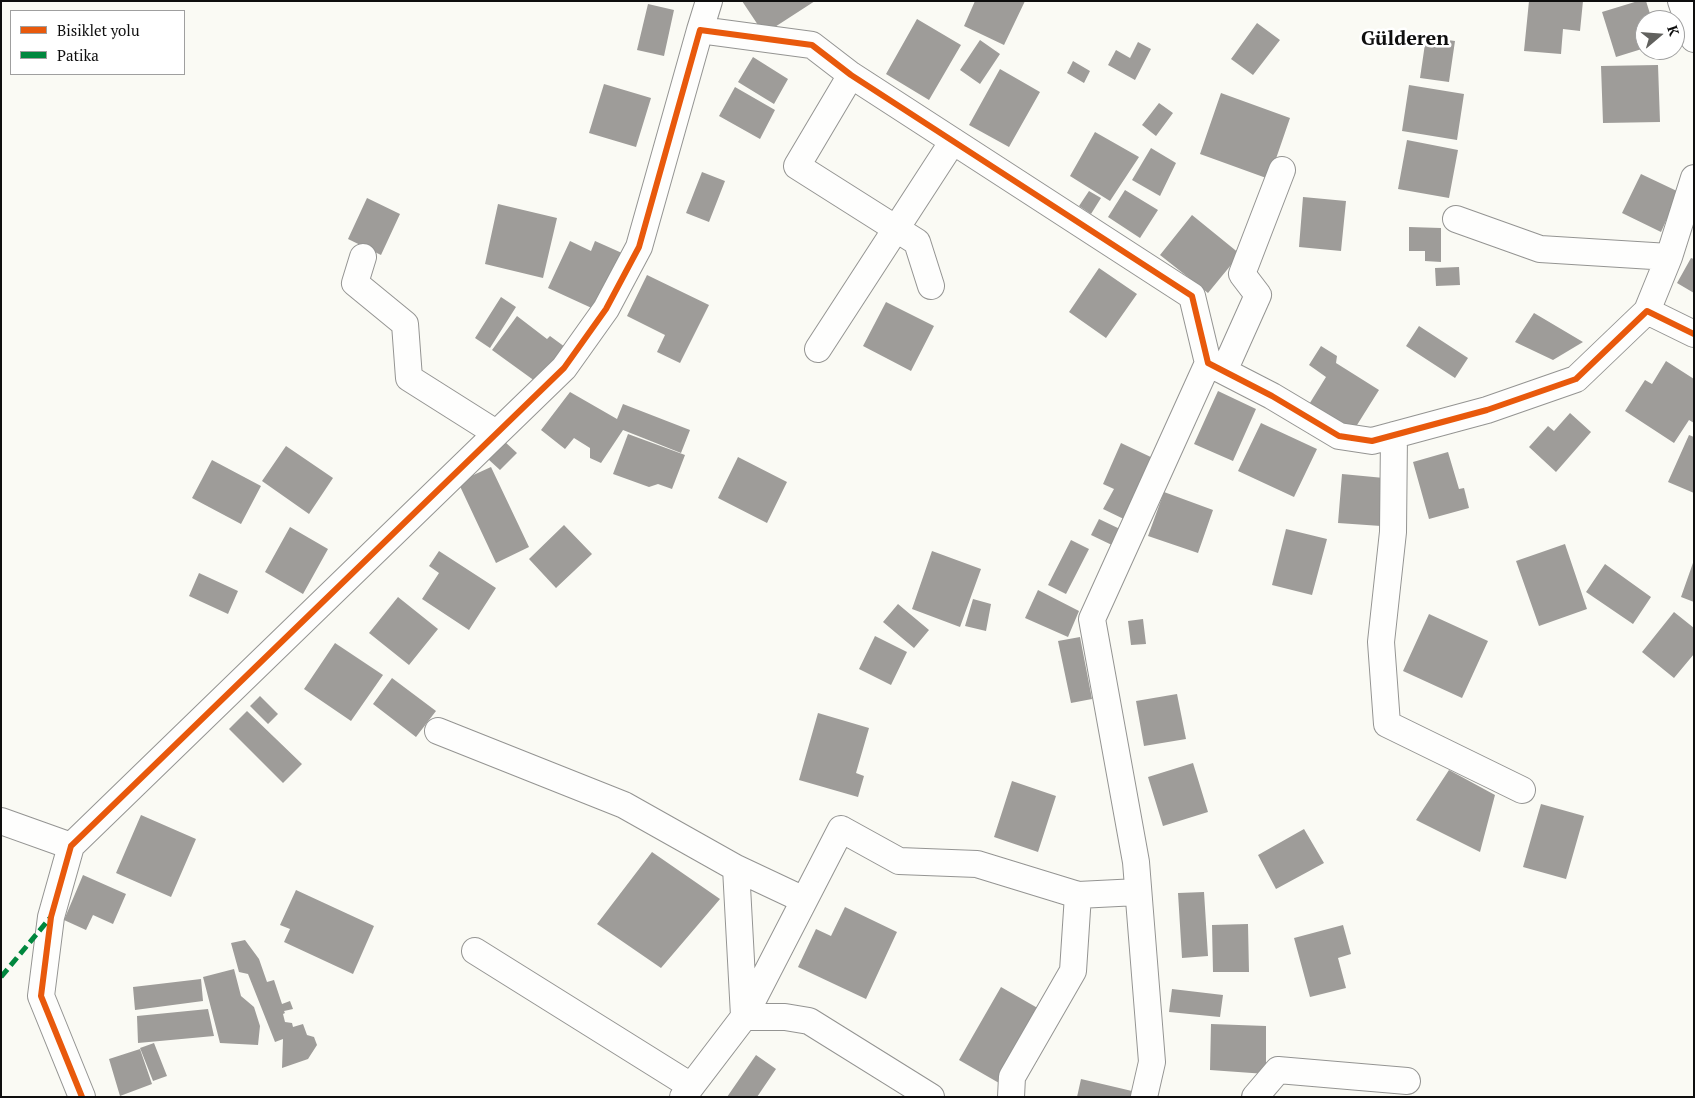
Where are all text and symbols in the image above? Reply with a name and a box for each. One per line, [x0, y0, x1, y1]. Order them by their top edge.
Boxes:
legend [10, 10, 185, 75]
north arrow [1635, 10, 1685, 60]
text: Bisiklet yolu [57, 20, 140, 40]
text: K [1663, 23, 1684, 38]
district label: Gülderen [1361, 27, 1449, 51]
text: Patika [57, 45, 99, 65]

